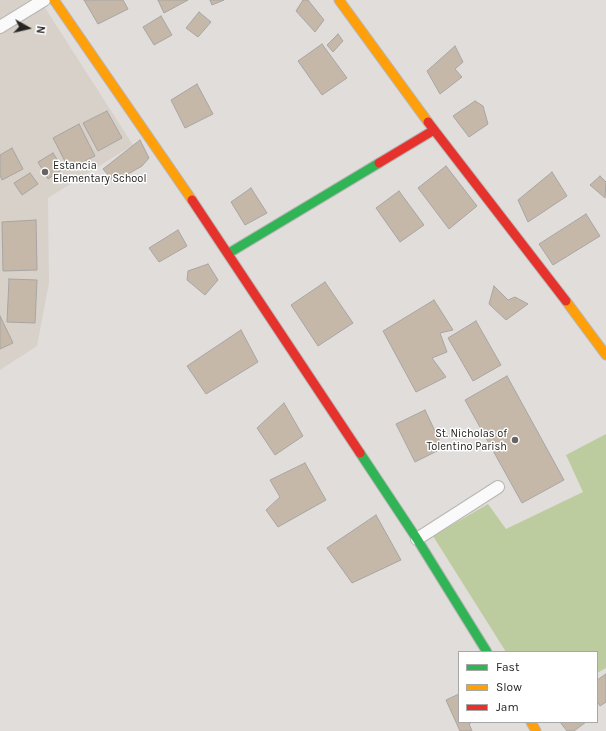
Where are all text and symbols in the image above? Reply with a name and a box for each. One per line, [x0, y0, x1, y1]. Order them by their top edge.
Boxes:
north arrow [8, 8, 48, 48]
text: N [33, 25, 47, 35]
place label: Estancia Elementary School [53, 159, 146, 185]
marker: Estancia Elementary School [40, 167, 50, 177]
place label: St. Nicholas of Tolentino Parish [426, 427, 507, 453]
marker: St. Nicholas of Tolentino Parish [510, 435, 520, 445]
legend [458, 651, 598, 723]
text: Fast [496, 660, 519, 674]
text: Slow [496, 680, 522, 694]
text: Jam [496, 700, 519, 714]

